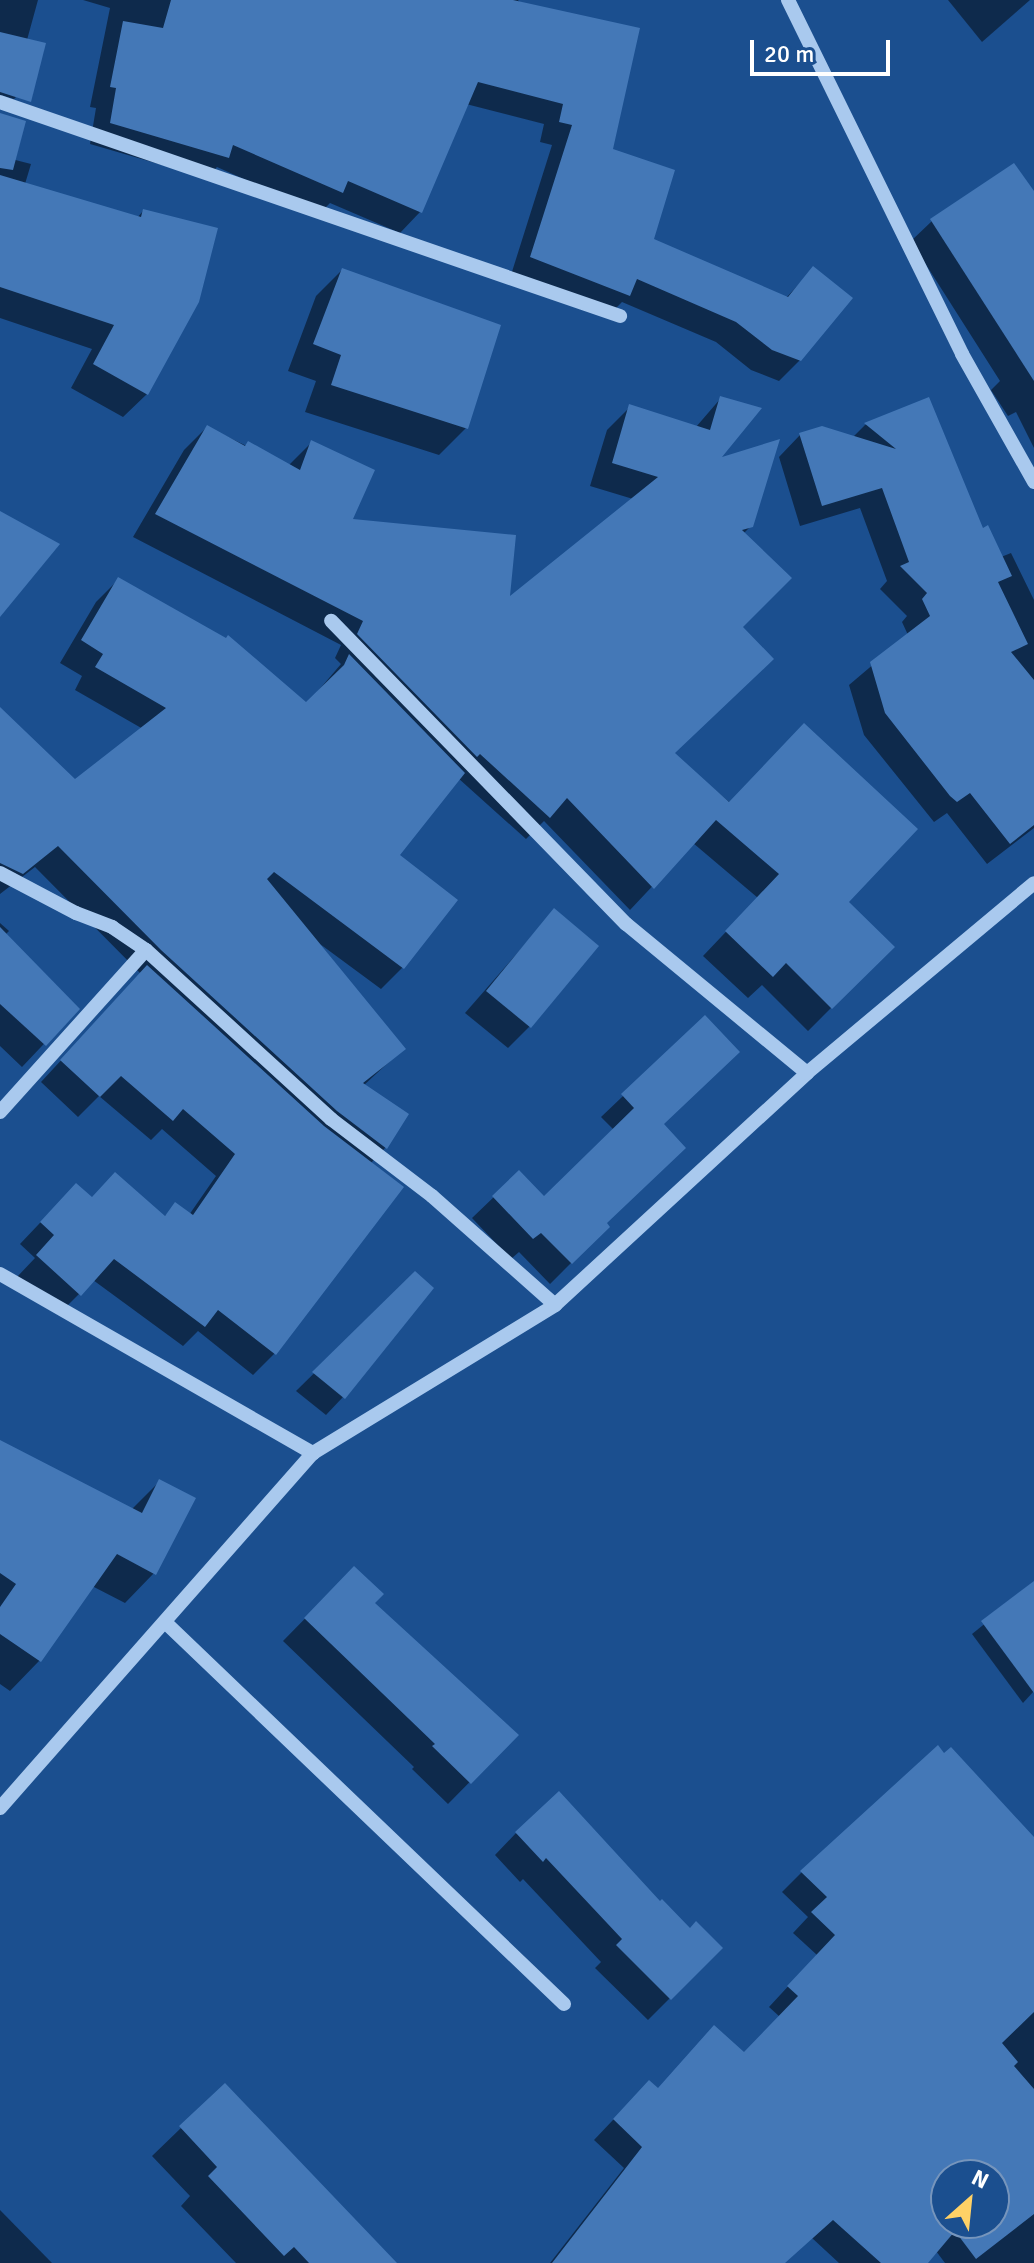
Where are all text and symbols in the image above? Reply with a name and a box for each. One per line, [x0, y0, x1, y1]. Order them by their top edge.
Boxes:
scale bar [754, 24, 894, 74]
text: 20 m [764, 39, 814, 69]
north arrow [930, 2159, 1010, 2239]
text: N [967, 2163, 993, 2194]

